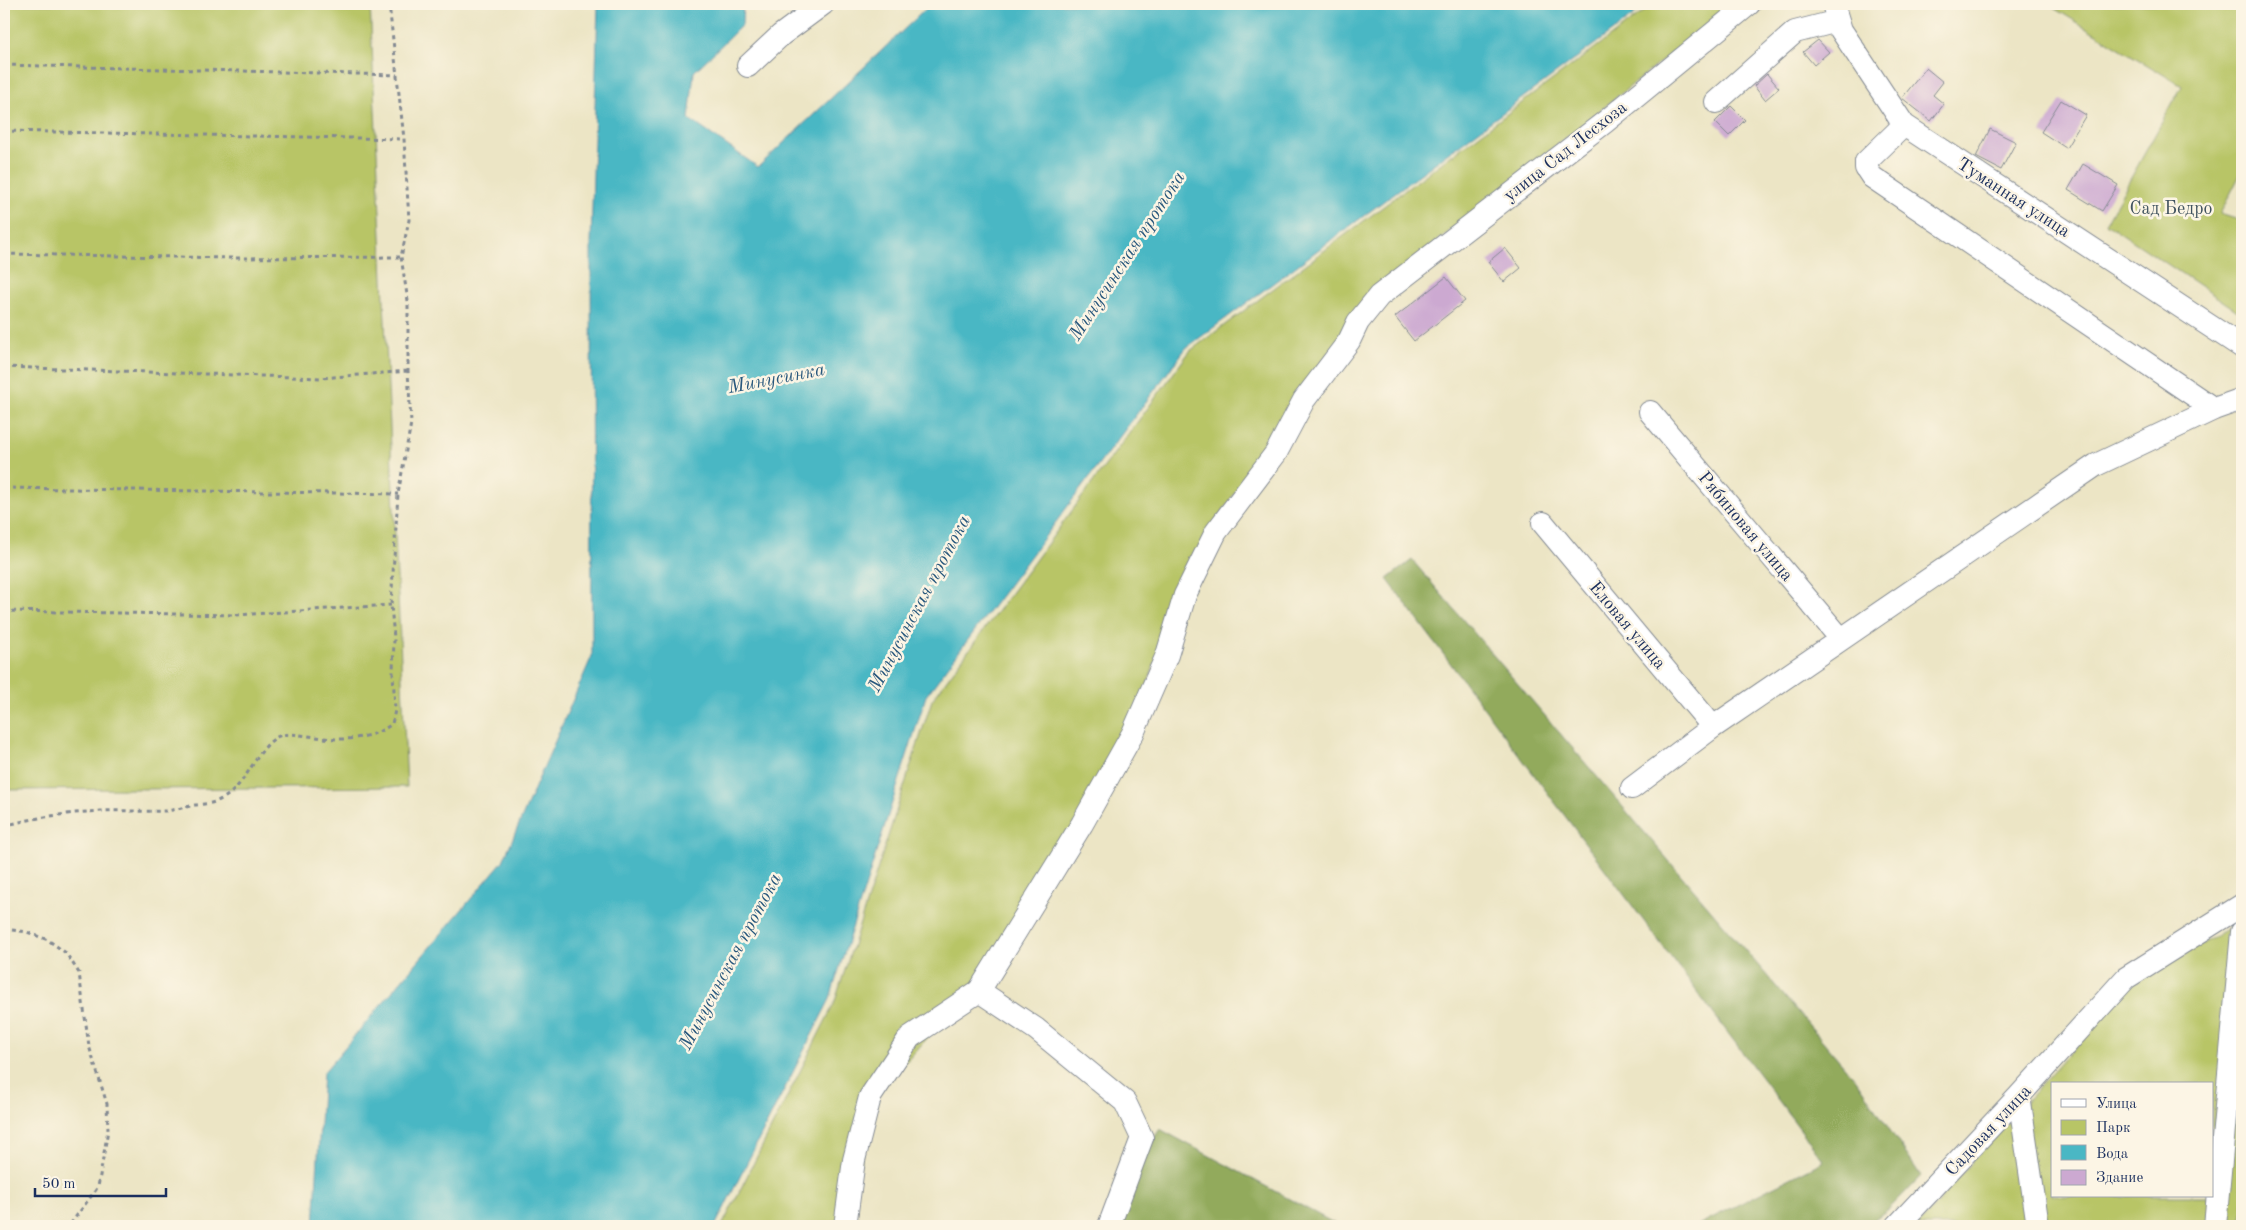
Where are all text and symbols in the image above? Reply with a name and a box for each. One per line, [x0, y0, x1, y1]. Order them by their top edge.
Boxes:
street label: улица Сад Лесхоза [1501, 98, 1631, 205]
street label: Туманная улица [1954, 155, 2073, 241]
water label: Минусинская протока [1066, 169, 1190, 345]
park label: Сад Бедро [2130, 200, 2213, 218]
water label: Минусинка [725, 361, 827, 398]
street label: Рябиновая улица [1694, 468, 1796, 585]
water label: Минусинская протока [865, 513, 975, 696]
street label: Еловая улица [1585, 578, 1669, 673]
water label: Минусинская протока [676, 871, 786, 1054]
street label: Садовая улица [1942, 1082, 2035, 1179]
legend [2051, 1082, 2214, 1198]
text: Улица [2096, 1097, 2137, 1112]
text: Парк [2096, 1121, 2131, 1136]
text: Вода [2096, 1147, 2129, 1162]
scale bar [35, 1165, 166, 1197]
text: Здание [2096, 1171, 2143, 1186]
text: 50 m [42, 1177, 76, 1192]

